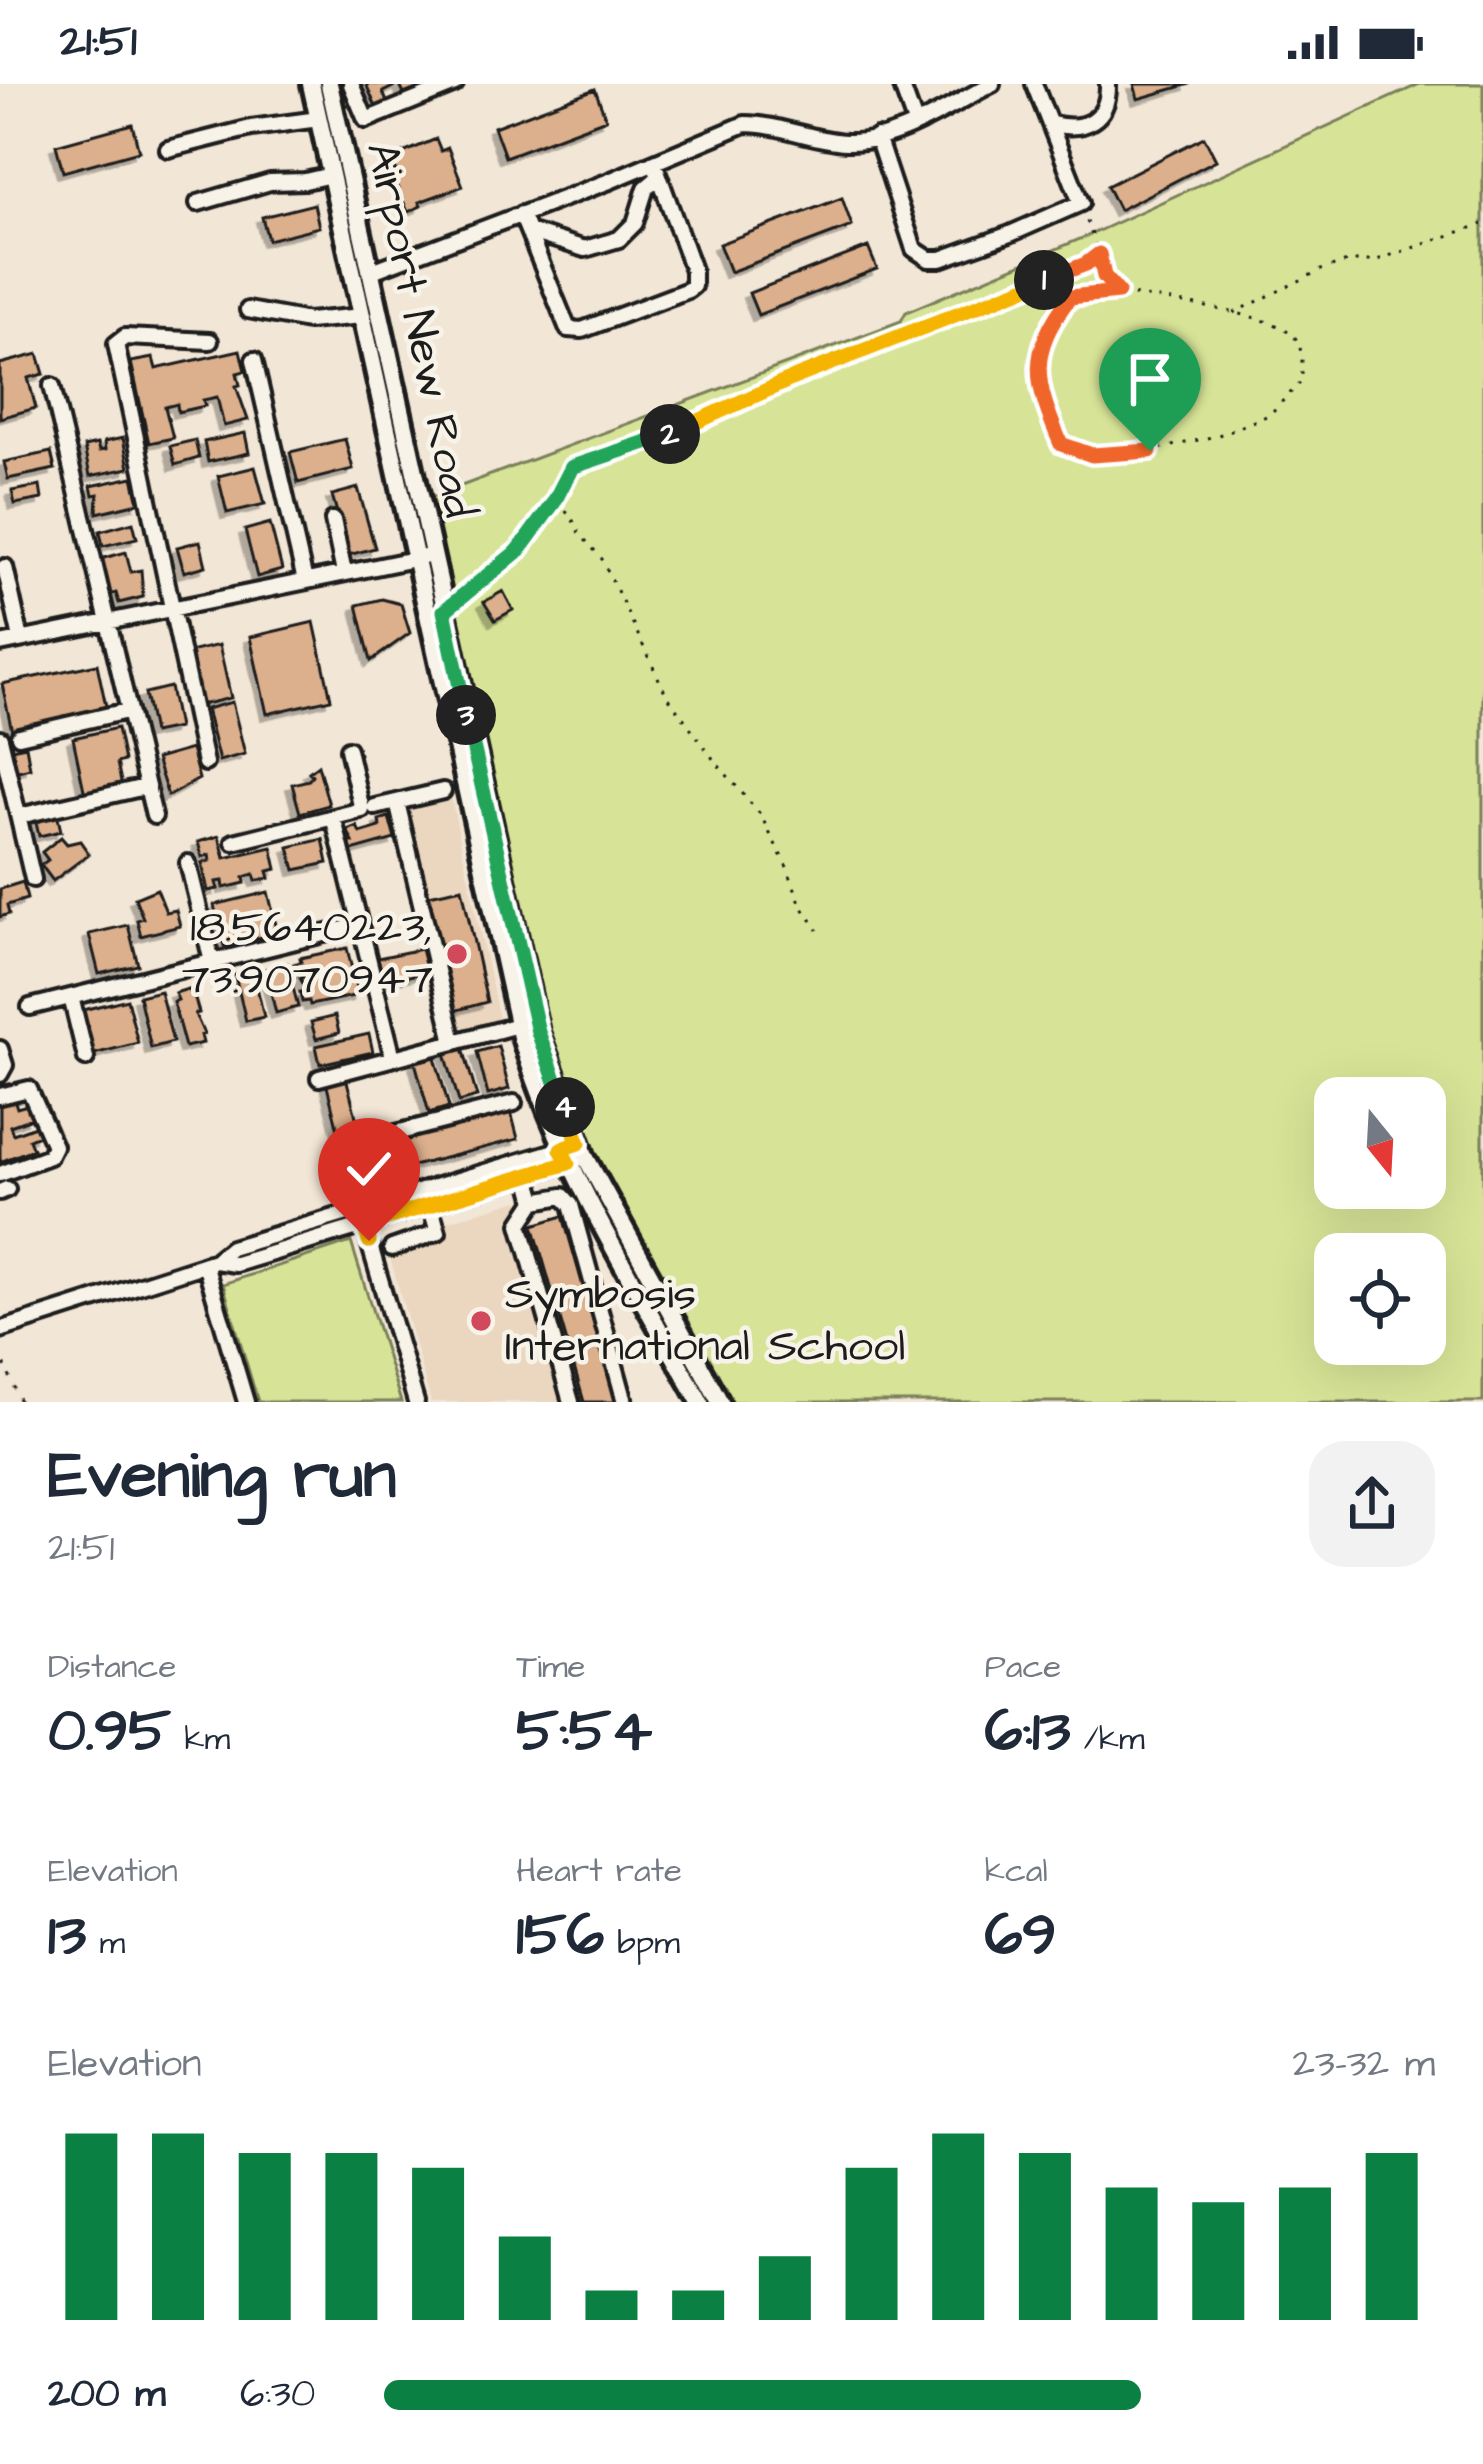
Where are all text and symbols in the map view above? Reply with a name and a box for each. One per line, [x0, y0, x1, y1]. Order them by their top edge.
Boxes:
text: 21:51 [60, 11, 137, 73]
street label: Airport New Road [350, 137, 490, 523]
pin: 1 [1014, 250, 1074, 310]
text: 1 [1042, 257, 1046, 303]
pin [1099, 328, 1201, 451]
icon: arrive [1117, 346, 1183, 412]
pin: 2 [640, 404, 700, 464]
text: 2 [661, 411, 679, 457]
pin: 3 [436, 685, 496, 745]
text: 3 [458, 692, 474, 738]
place label: 18.5640223, 73.9070947 [182, 897, 433, 1011]
marker: 18.5640223, 73.9070947 [444, 941, 470, 967]
pin: 4 [535, 1077, 595, 1137]
north arrow [1314, 1077, 1446, 1209]
map controls [1314, 1077, 1446, 1365]
text: 4 [554, 1084, 576, 1130]
pin [318, 1118, 420, 1241]
icon: check [336, 1136, 402, 1202]
button: locate [1314, 1233, 1446, 1365]
place label: Symbosis International School [505, 1264, 905, 1378]
marker: Symbosis International School [468, 1308, 494, 1334]
text: Evening run [48, 1431, 396, 1523]
button: share [1309, 1441, 1435, 1567]
text: 21:51 [48, 1522, 114, 1576]
text: Distance [48, 1644, 176, 1690]
text: Time [516, 1644, 585, 1690]
text: Pace [985, 1644, 1061, 1690]
text: 0.95 [48, 1690, 171, 1773]
text: 5:54 [516, 1690, 652, 1773]
text: 6:13 [985, 1690, 1071, 1773]
text: km [171, 1716, 230, 1762]
text: /km [1071, 1716, 1145, 1762]
text: Elevation [48, 1848, 178, 1894]
text: Heart rate [516, 1848, 682, 1894]
text: kcal [985, 1848, 1048, 1894]
text: 13 [48, 1894, 86, 1977]
text: 156 [516, 1894, 604, 1977]
text: 69 [985, 1894, 1056, 1977]
text: m [86, 1920, 125, 1966]
text: bpm [604, 1920, 680, 1966]
text: Elevation [48, 2038, 202, 2092]
text: 23–32 m [1293, 2038, 1435, 2092]
text: 200 m [48, 2368, 166, 2422]
text: 6:30 [240, 2368, 315, 2422]

